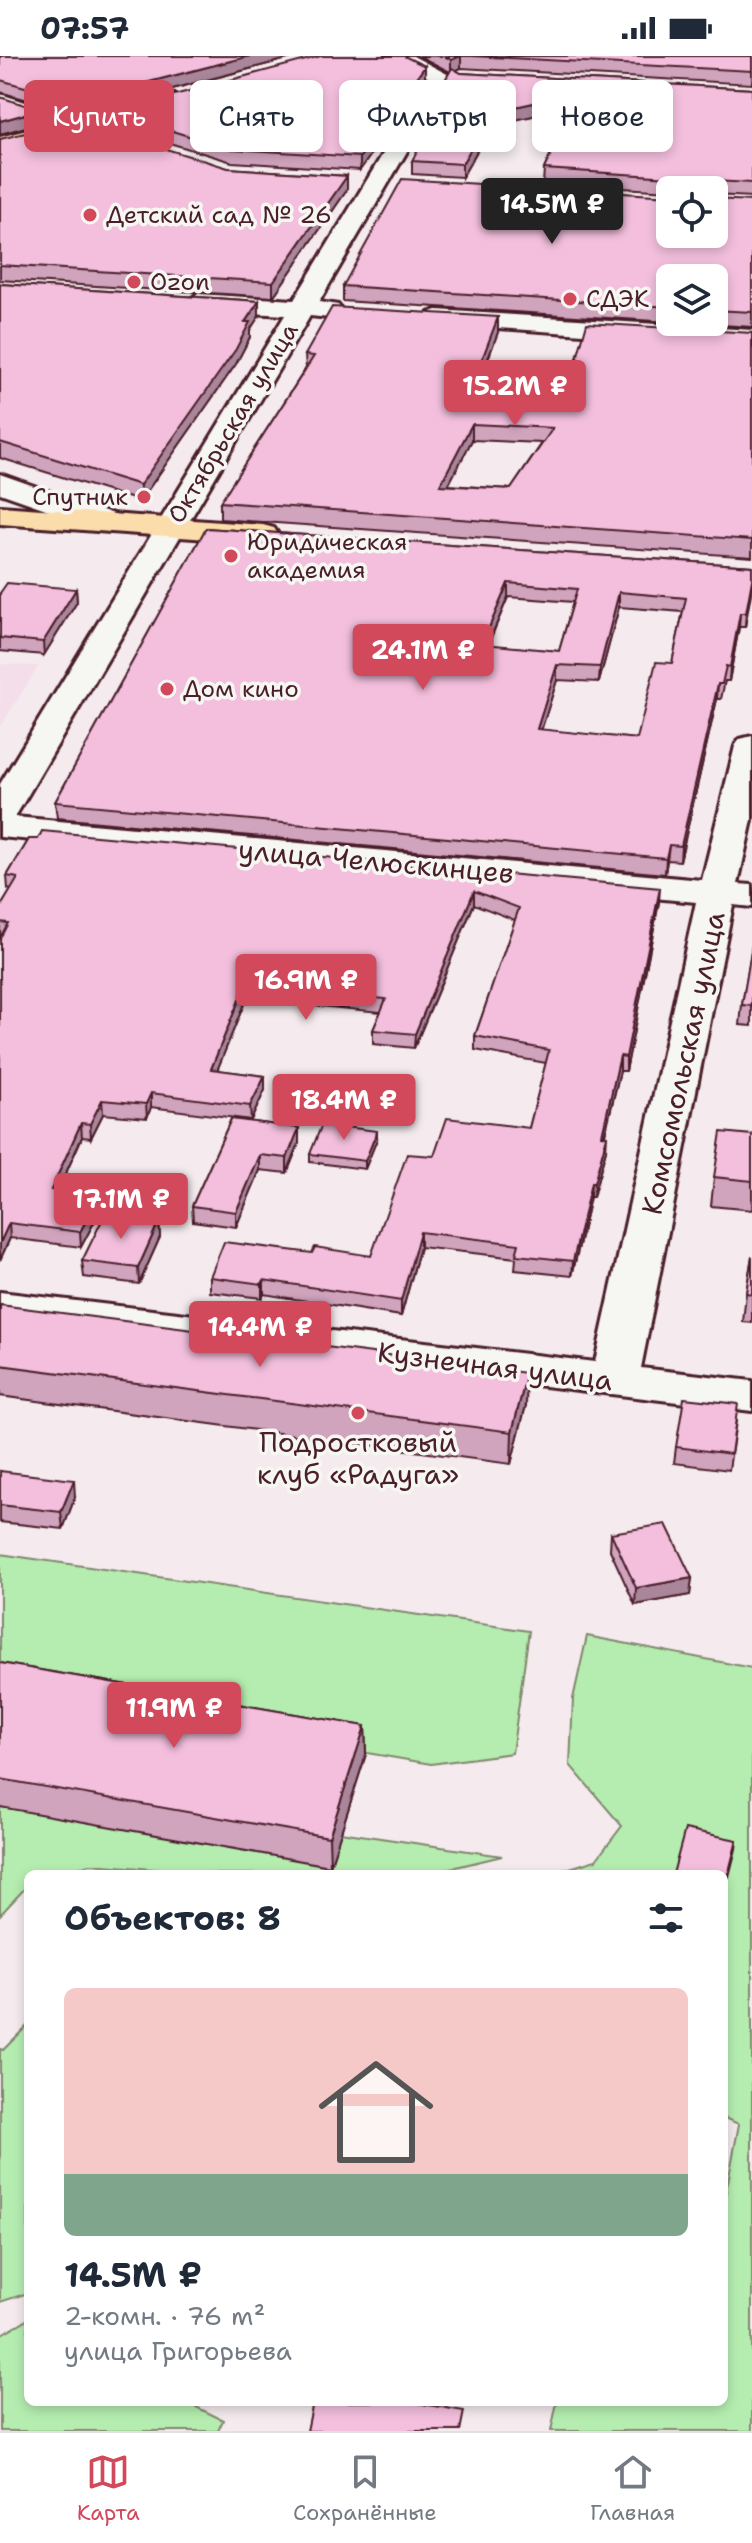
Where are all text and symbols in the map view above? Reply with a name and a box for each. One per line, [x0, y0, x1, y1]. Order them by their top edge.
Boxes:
text: 07:57 [40, 8, 129, 49]
chip: Купить [24, 80, 174, 152]
chip: Снять [190, 80, 323, 152]
chip: Фильтры [339, 80, 516, 152]
chip: Новое [532, 80, 673, 152]
map controls [656, 176, 728, 336]
button: locate [656, 176, 728, 248]
pin: 14.5M ₽ [478, 178, 626, 246]
text: 14.5M ₽ [499, 186, 605, 221]
place label: Детский сад № 26 [106, 199, 332, 231]
marker: Детский сад № 26 [81, 206, 99, 224]
button: layers [656, 264, 728, 336]
place label: Ozon [150, 266, 210, 298]
marker: Ozon [125, 273, 143, 291]
place label: СДЭК [586, 283, 650, 315]
marker: СДЭК [561, 290, 579, 308]
street label: Октябрьская улица [160, 317, 306, 529]
pin: 15.2M ₽ [441, 360, 589, 428]
text: 15.2M ₽ [462, 368, 568, 403]
place label: Спутник [32, 481, 128, 513]
marker: Спутник [135, 488, 153, 506]
place label: Юридическая академия [247, 526, 407, 586]
marker: Юридическая академия [222, 547, 240, 565]
pin: 24.1M ₽ [349, 624, 497, 692]
text: 24.1M ₽ [371, 632, 475, 667]
place label: Дом кино [183, 673, 299, 705]
marker: Дом кино [158, 680, 176, 698]
street label: улица Челюскинцев [237, 830, 515, 892]
street label: Комсомольская улица [632, 908, 734, 1218]
pin: 16.9M ₽ [232, 954, 380, 1022]
text: 16.9M ₽ [253, 962, 359, 997]
pin: 18.4M ₽ [270, 1074, 418, 1142]
text: 18.4M ₽ [290, 1082, 398, 1117]
pin: 17.1M ₽ [47, 1173, 195, 1241]
text: 17.1M ₽ [72, 1181, 170, 1216]
pin: 14.4M ₽ [186, 1301, 334, 1369]
text: 14.4M ₽ [207, 1309, 313, 1344]
street label: Кузнечная улица [375, 1333, 615, 1399]
marker: Подростковый клуб «Радуга» [349, 1404, 367, 1422]
place label: Подростковый клуб «Радуга» [257, 1423, 459, 1493]
pin: 11.9M ₽ [100, 1682, 248, 1750]
text: 11.9M ₽ [125, 1690, 223, 1725]
text: Объектов: 8 [64, 1895, 281, 1941]
icon: filters [644, 1896, 688, 1940]
icon: home [304, 2040, 448, 2184]
text: 14.5M ₽ [64, 2252, 202, 2298]
text: 2-комн. · 76 m² [64, 2298, 265, 2333]
text: улица Григорьева [64, 2333, 292, 2368]
tab: Карта [77, 2450, 140, 2527]
tab: Сохранённые [293, 2450, 437, 2527]
tab: Главная [590, 2450, 675, 2527]

